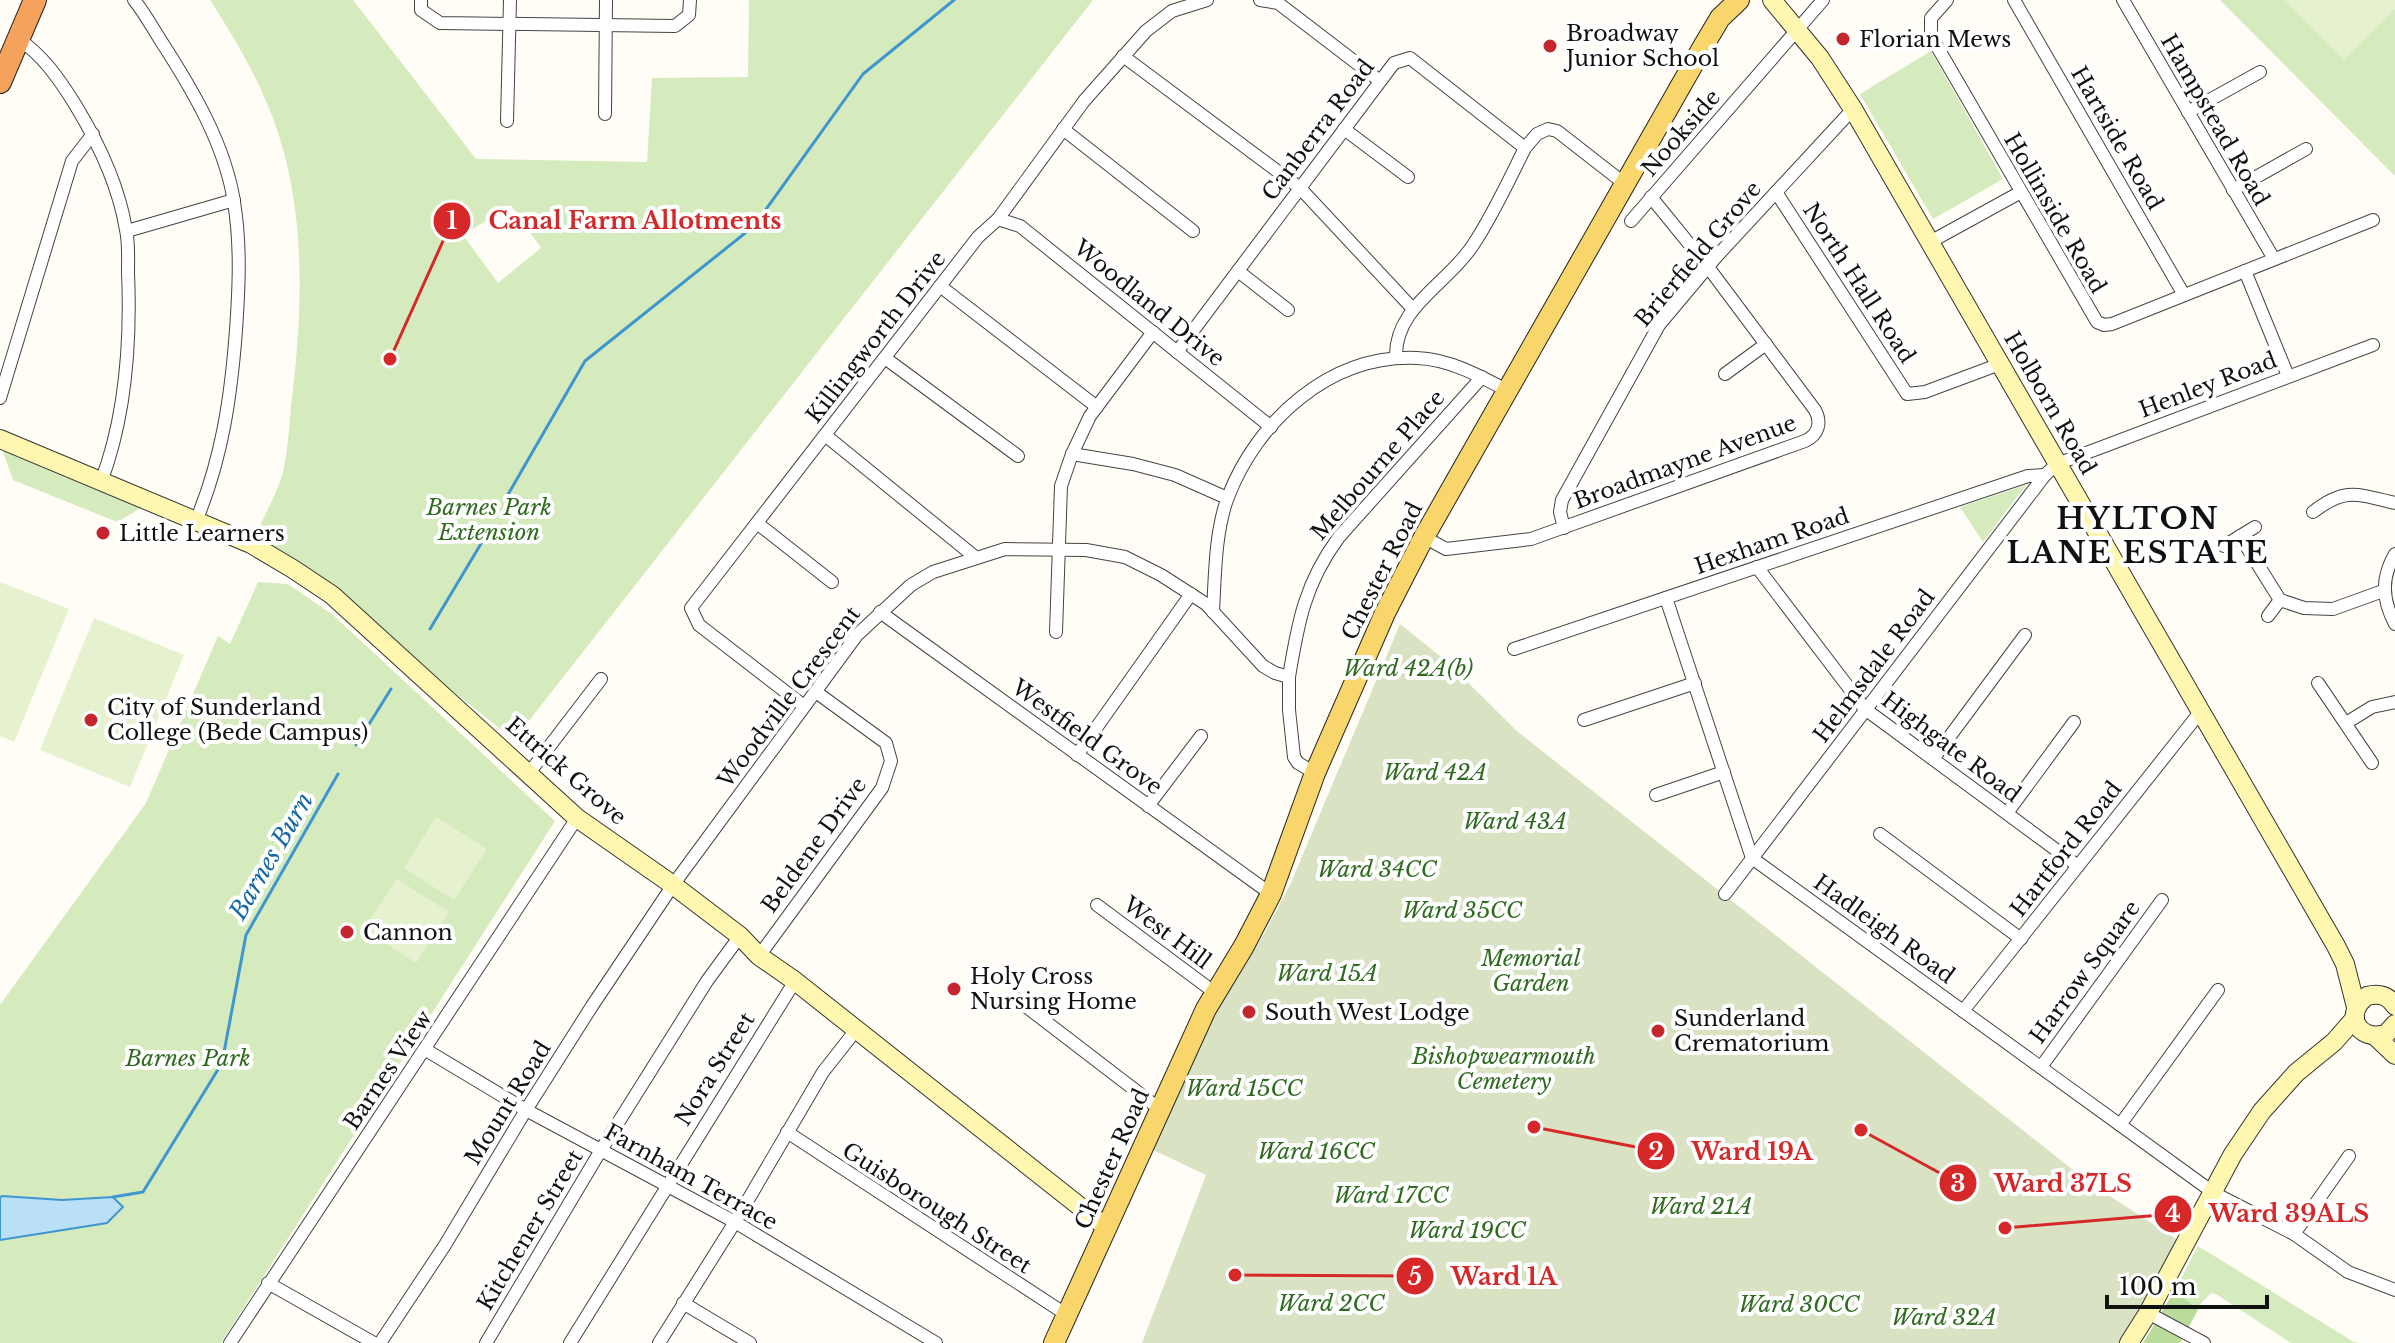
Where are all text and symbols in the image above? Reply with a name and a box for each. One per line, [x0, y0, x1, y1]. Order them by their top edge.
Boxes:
place label: Broadway Junior School [1563, 20, 1719, 72]
place label: Florian Mews [1859, 26, 2011, 53]
street label: Hampstead Road [2155, 29, 2275, 211]
marker: Florian Mews [1834, 30, 1852, 48]
marker: Broadway Junior School [1541, 37, 1559, 55]
street label: Canberra Road [1256, 54, 1380, 206]
street label: Hartside Road [2065, 61, 2169, 215]
street label: Nookside [1636, 84, 1726, 182]
street label: Hollinside Road [1998, 128, 2112, 298]
street label: Brierfield Grove [1629, 176, 1767, 332]
callout: Canal Farm Allotments [432, 197, 799, 245]
street label: North Hall Road [1797, 198, 1921, 368]
text: 1 [447, 206, 457, 235]
text: Canal Farm Allotments [488, 206, 782, 235]
street label: Woodland Drive [1067, 233, 1230, 372]
street label: Killingworth Drive [801, 246, 951, 428]
street label: Holborn Road [1998, 327, 2102, 479]
street label: Henley Road [2135, 346, 2281, 424]
street label: Melbourne Place [1305, 384, 1451, 546]
street label: Broadmayne Avenue [1570, 409, 1800, 515]
park label: Barnes Park Extension [425, 494, 552, 546]
street label: Chester Road [1336, 497, 1428, 644]
district label: HYLTON LANE ESTATE [2007, 500, 2269, 571]
street label: Hexham Road [1691, 502, 1853, 580]
place label: Little Learners [119, 520, 285, 547]
marker: Little Learners [94, 524, 112, 542]
street label: Helmsdale Road [1808, 584, 1940, 748]
street label: Woodville Crescent [711, 600, 866, 794]
park label: Ward 42A(b) [1343, 655, 1473, 682]
street label: Westfield Grove [1006, 673, 1167, 801]
street label: Highgate Road [1876, 686, 2026, 808]
place label: City of Sunderland College (Bede Campus) [107, 694, 368, 746]
marker: City of Sunderland College (Bede Campus) [82, 711, 100, 729]
street label: Ettrick Grove [500, 711, 632, 831]
park label: Ward 42A [1383, 759, 1487, 786]
street label: Beldene Drive [756, 772, 872, 918]
street label: Hartford Road [2005, 776, 2127, 922]
water label: Barnes Burn [223, 787, 319, 925]
park label: Ward 43A [1463, 808, 1567, 835]
park label: Ward 34CC [1317, 856, 1438, 883]
street label: Hadleigh Road [1808, 869, 1960, 989]
street label: West Hill [1117, 890, 1216, 975]
street label: Harrow Square [2024, 895, 2146, 1049]
park label: Ward 35CC [1402, 897, 1523, 924]
place label: Cannon [363, 919, 453, 946]
marker: Cannon [338, 923, 356, 941]
park label: Memorial Garden [1480, 945, 1581, 997]
park label: Ward 15A [1276, 960, 1378, 987]
place label: Holy Cross Nursing Home [970, 963, 1137, 1015]
marker: Holy Cross Nursing Home [945, 980, 963, 998]
place label: South West Lodge [1265, 999, 1470, 1026]
marker: South West Lodge [1240, 1003, 1258, 1021]
street label: Barnes View [338, 1005, 438, 1135]
place label: Sunderland Crematorium [1674, 1005, 1830, 1057]
street label: Nora Street [670, 1007, 761, 1131]
marker: Sunderland Crematorium [1649, 1022, 1667, 1040]
street label: Mount Road [459, 1036, 557, 1170]
park label: Bishopwearmouth Cemetery [1411, 1043, 1596, 1095]
park label: Barnes Park [124, 1045, 251, 1072]
park label: Ward 15CC [1185, 1075, 1304, 1102]
street label: Chester Road [1069, 1084, 1155, 1233]
street label: Farnham Terrace [600, 1118, 782, 1236]
callout: Ward 19A [1636, 1127, 1829, 1175]
street label: Guisborough Street [837, 1137, 1037, 1280]
text: 2 [1648, 1137, 1664, 1166]
text: Ward 19A [1690, 1137, 1814, 1166]
park label: Ward 16CC [1257, 1138, 1376, 1165]
street label: Kitchener Street [471, 1144, 589, 1315]
callout: Ward 37LS [1938, 1159, 2148, 1207]
text: 3 [1950, 1169, 1966, 1198]
text: Ward 37LS [1993, 1169, 2132, 1198]
park label: Ward 17CC [1333, 1182, 1450, 1209]
callout: Ward 39ALS [2153, 1190, 2385, 1238]
park label: Ward 21A [1649, 1193, 1753, 1220]
text: 4 [2165, 1199, 2181, 1228]
text: Ward 39ALS [2208, 1199, 2369, 1228]
park label: Ward 19CC [1408, 1217, 1527, 1244]
callout: Ward 1A [1395, 1252, 1573, 1300]
scale bar [2107, 1259, 2267, 1309]
text: 5 [1408, 1262, 1422, 1291]
text: Ward 1A [1450, 1262, 1559, 1291]
text: 100 m [2119, 1272, 2197, 1301]
park label: Ward 2CC [1278, 1290, 1385, 1317]
park label: Ward 30CC [1738, 1291, 1861, 1318]
park label: Ward 32A [1891, 1304, 1997, 1331]

